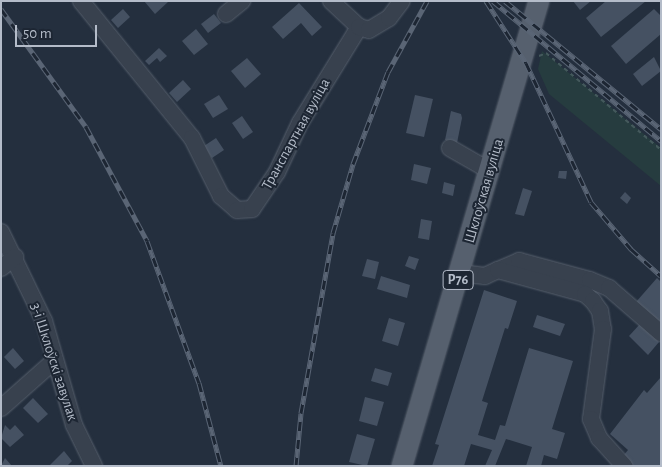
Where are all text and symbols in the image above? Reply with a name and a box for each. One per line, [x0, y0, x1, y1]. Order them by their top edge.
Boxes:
scale bar [18, 15, 100, 47]
text: 50 m [23, 26, 52, 41]
street label: Транспартная вуліца [258, 75, 334, 193]
street label: Шклоўская вуліца [460, 137, 508, 245]
road number: Р76 [442, 268, 474, 292]
street label: 3-і Шклоўскі завулак [26, 301, 82, 423]

